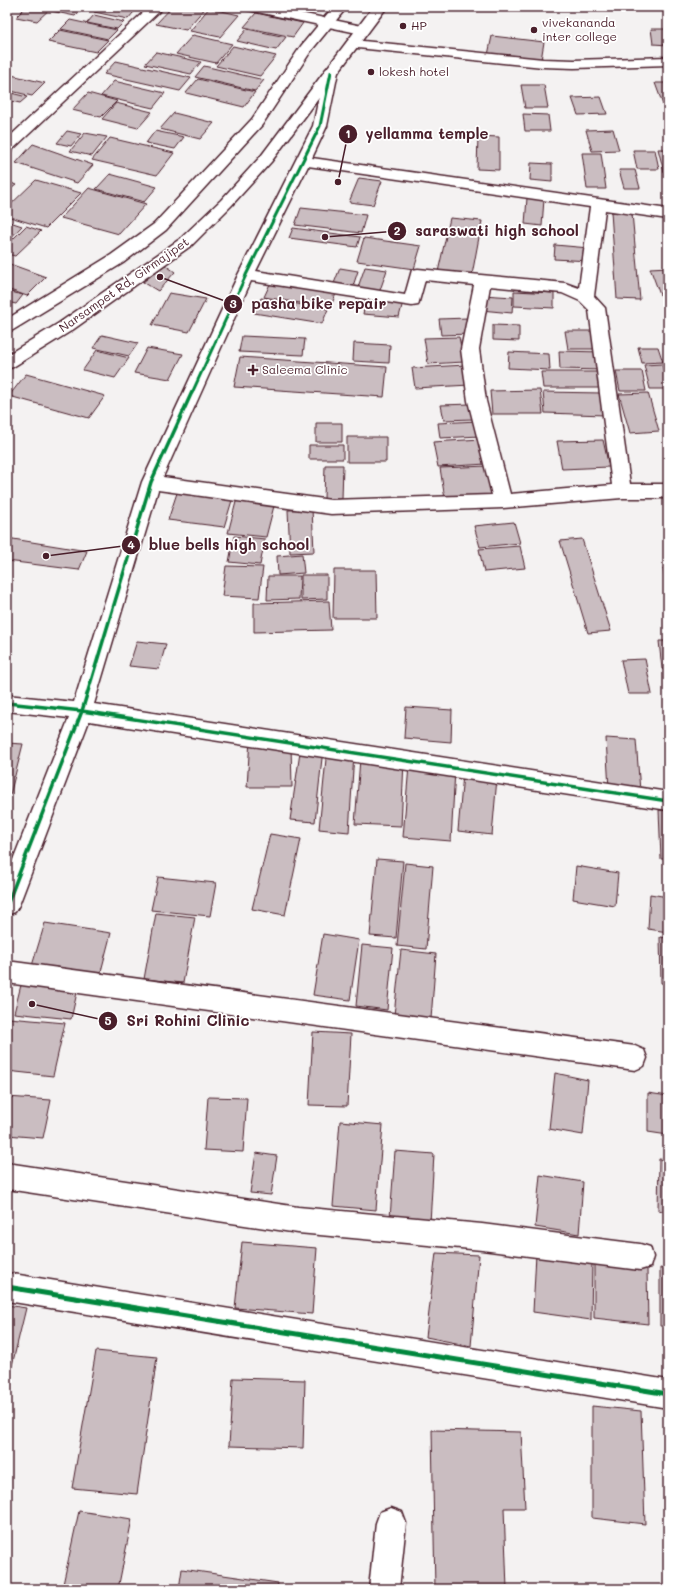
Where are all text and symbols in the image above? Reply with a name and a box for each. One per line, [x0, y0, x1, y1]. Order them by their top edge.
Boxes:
place label: vivekananda inter college [542, 14, 617, 44]
place label: HP [411, 17, 427, 33]
marker: HP [398, 21, 408, 31]
marker: vivekananda inter college [529, 25, 539, 35]
place label: lokesh hotel [379, 63, 449, 79]
marker: lokesh hotel [366, 67, 376, 77]
callout: yellamma temple [338, 121, 497, 148]
text: yellamma temple [366, 123, 488, 143]
text: 1 [345, 125, 351, 141]
callout: saraswati high school [387, 218, 587, 245]
text: saraswati high school [415, 220, 579, 240]
text: 2 [394, 222, 401, 238]
street label: Narsampet Rd, Girmajipet [55, 233, 192, 335]
callout: pasha bike repair [223, 290, 394, 317]
text: pasha bike repair [252, 293, 387, 313]
text: 3 [229, 295, 237, 311]
place label: Saleema Clinic [262, 361, 348, 377]
marker: Saleema Clinic [247, 364, 259, 376]
callout: blue bells high school [121, 531, 317, 558]
text: blue bells high school [149, 534, 309, 554]
text: 4 [127, 536, 135, 552]
callout: Sri Rohini Clinic [98, 1007, 257, 1034]
text: Sri Rohini Clinic [127, 1010, 249, 1030]
text: 5 [104, 1012, 112, 1028]

